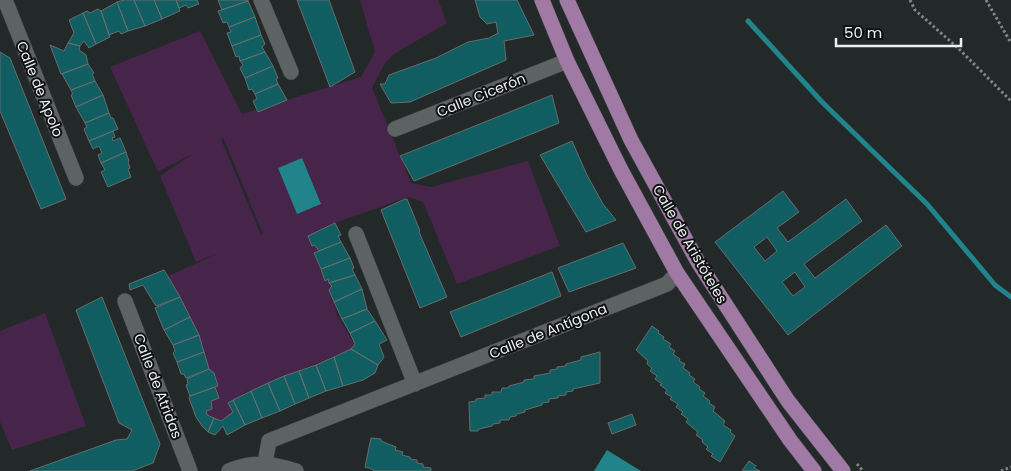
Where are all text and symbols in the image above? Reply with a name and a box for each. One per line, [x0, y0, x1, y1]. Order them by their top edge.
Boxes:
scale bar [836, 15, 961, 47]
text: 50 m [844, 22, 882, 43]
street label: Calle de Apolo [12, 38, 68, 140]
street label: Calle Cicerón [434, 68, 528, 122]
street label: Calle de Aristóteles [648, 181, 732, 307]
street label: Calle de Antígona [486, 298, 610, 364]
street label: Calle de Atridas [129, 331, 187, 441]

